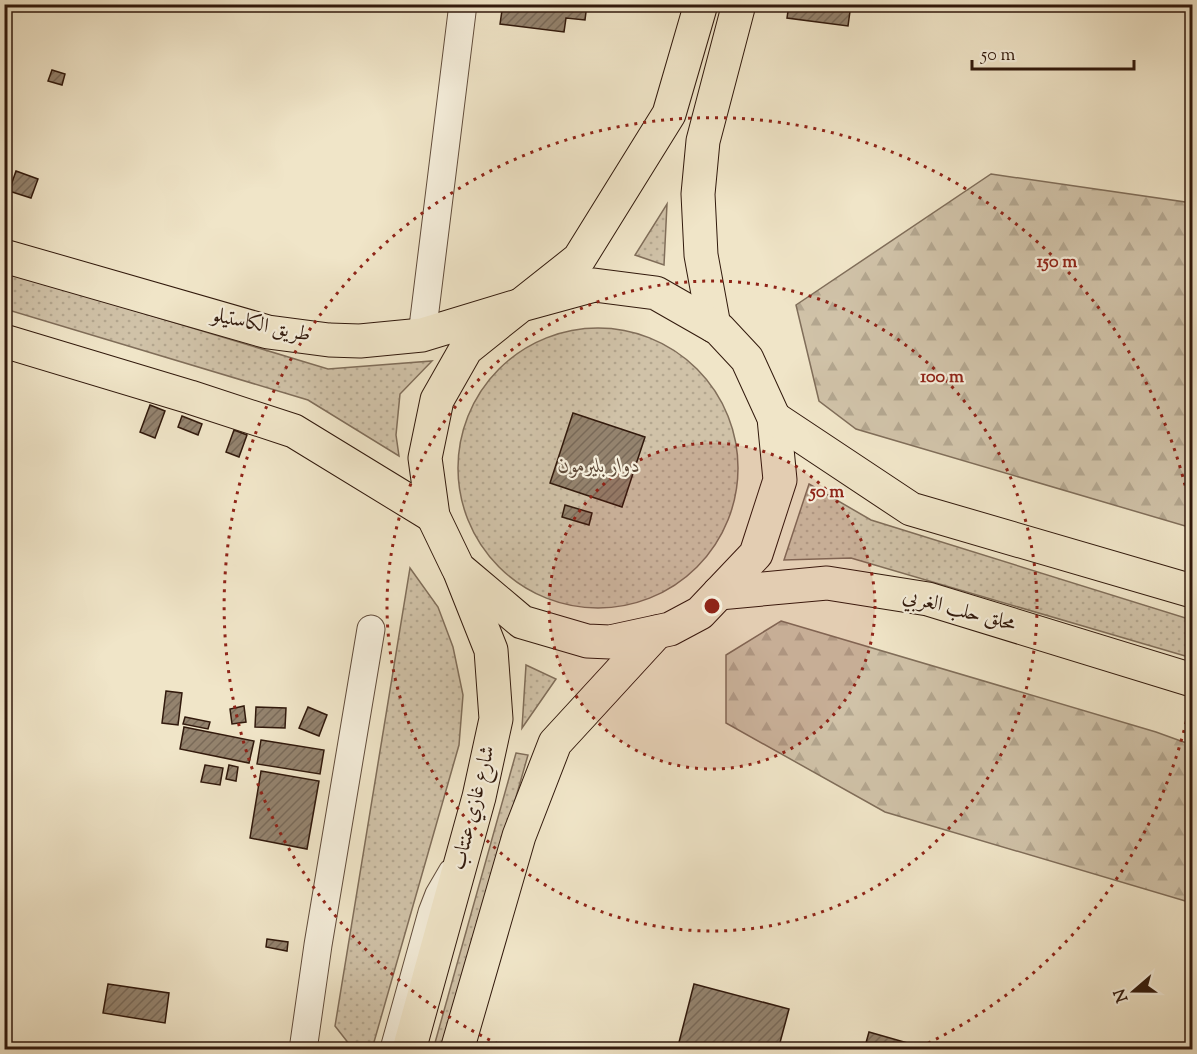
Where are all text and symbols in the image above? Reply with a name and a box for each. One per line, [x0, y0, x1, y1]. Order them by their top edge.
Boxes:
scale bar [972, 33, 1134, 71]
text: 50 m [980, 43, 1016, 69]
text: 150 m [1037, 250, 1077, 276]
street label: طريق الكاستيلو [207, 300, 313, 351]
text: 100 m [920, 365, 964, 391]
park label: دوار بليرمون [558, 452, 640, 482]
text: 50 m [808, 480, 844, 506]
street label: محلق حلب الغربي [899, 582, 1019, 641]
centre of rings [702, 596, 722, 616]
street label: شارع غازي عنتاب [444, 743, 505, 874]
north arrow [1104, 961, 1164, 1021]
text: N [1109, 985, 1135, 1005]

